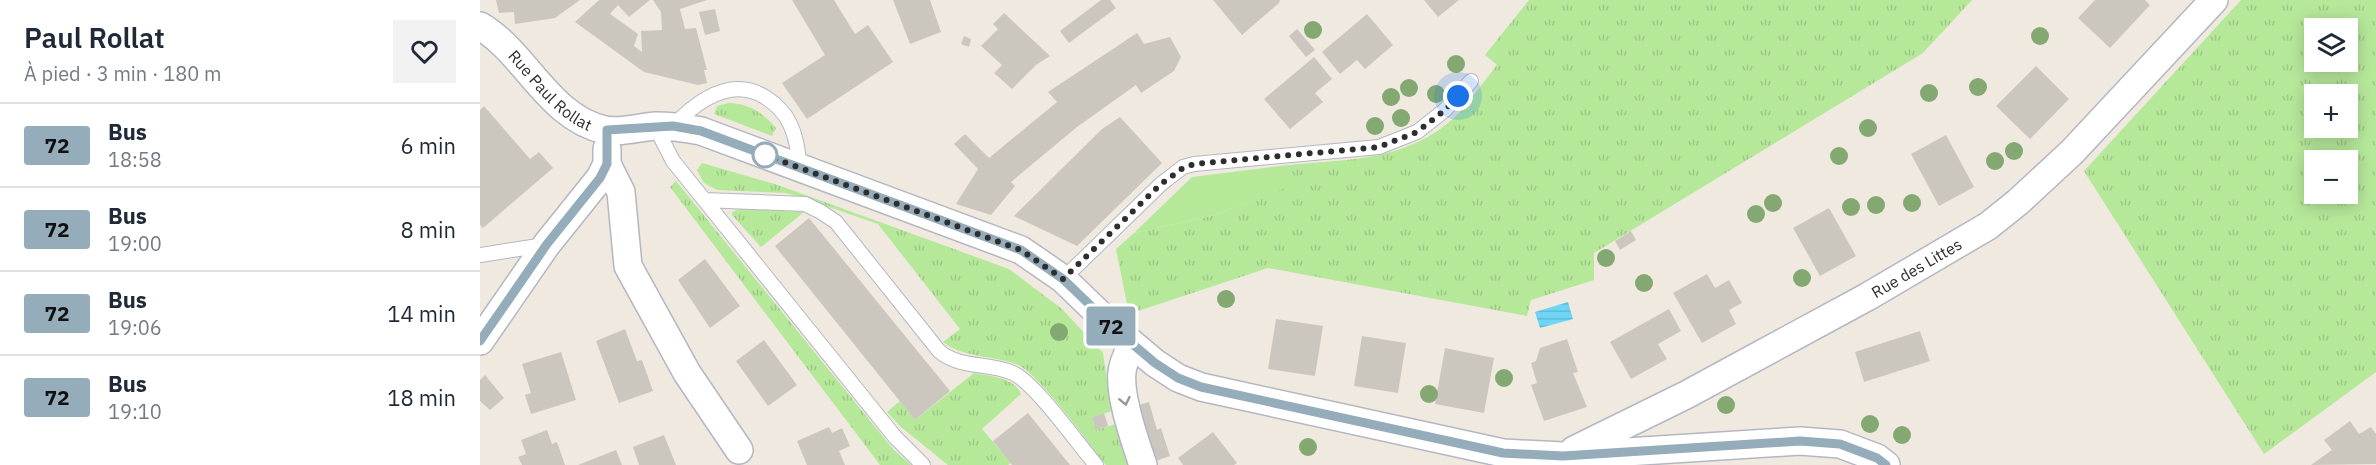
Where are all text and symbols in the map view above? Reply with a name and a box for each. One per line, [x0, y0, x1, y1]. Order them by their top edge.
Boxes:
map controls [2304, 18, 2358, 204]
button: layers [2304, 18, 2358, 72]
text: Paul Rollat [24, 19, 165, 56]
button: heart [393, 20, 456, 83]
street label: Rue Paul Rollat [504, 46, 595, 135]
text: À pied · 3 min · 180 m [24, 60, 221, 87]
your location [1443, 81, 1473, 111]
button: + [2304, 84, 2358, 138]
text: Bus [108, 117, 147, 146]
text: 72 [44, 131, 70, 159]
text: 6 min [400, 131, 456, 160]
unlabelled marker [752, 142, 778, 168]
text: 18:58 [108, 146, 162, 173]
button: − [2304, 150, 2358, 204]
text: Bus [108, 201, 147, 230]
text: 72 [44, 215, 70, 243]
text: 8 min [400, 215, 456, 244]
text: 19:00 [108, 230, 162, 257]
street label: Rue des Littes [1868, 234, 1965, 302]
text: Bus [108, 285, 147, 314]
text: 72 [44, 299, 70, 327]
text: 14 min [387, 299, 456, 328]
line badge: 72 [1084, 306, 1138, 346]
text: 72 [1098, 312, 1124, 340]
text: 19:06 [108, 314, 162, 341]
text: Bus [108, 369, 147, 398]
text: 72 [44, 383, 70, 411]
text: 18 min [387, 383, 456, 412]
one-way arrow [1118, 396, 1131, 406]
text: 19:10 [108, 398, 162, 425]

